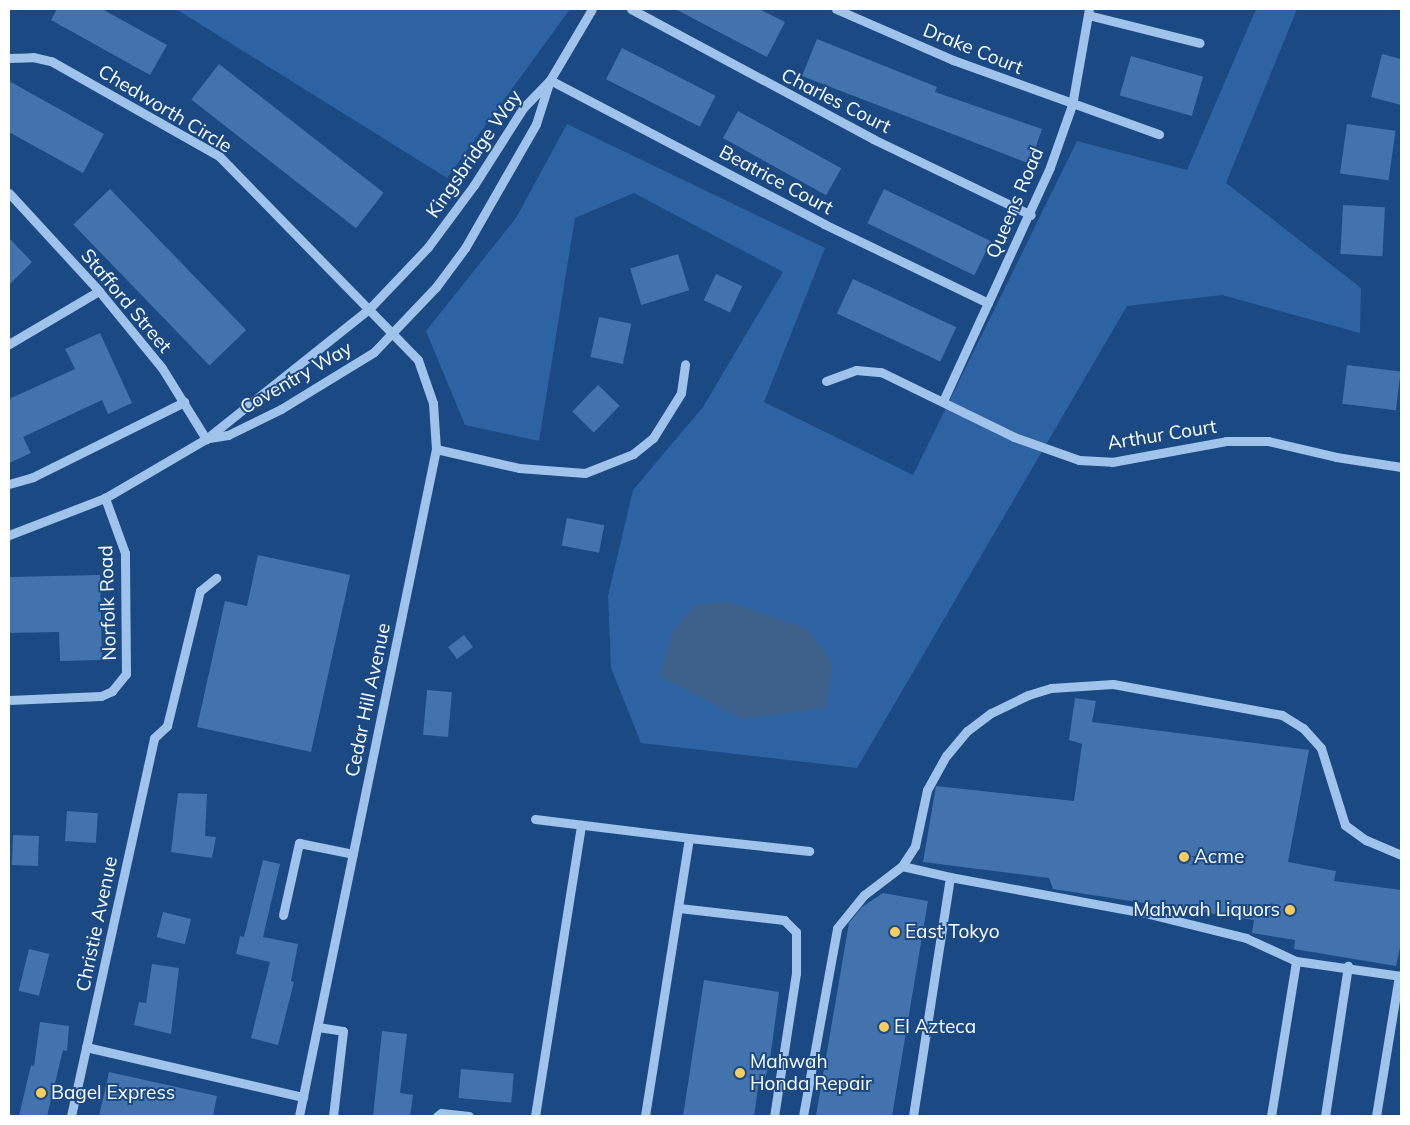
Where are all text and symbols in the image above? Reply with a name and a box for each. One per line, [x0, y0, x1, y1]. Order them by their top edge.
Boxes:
street label: Drake Court [920, 19, 1026, 79]
street label: Chedworth Circle [94, 60, 236, 158]
street label: Charles Court [777, 64, 895, 138]
street label: Kingsbridge Way [421, 86, 527, 222]
street label: Beatrice Court [715, 140, 837, 220]
street label: Queens Road [981, 144, 1049, 262]
street label: Stafford Street [76, 244, 176, 358]
street label: Coventry Way [236, 337, 356, 419]
street label: Arthur Court [1106, 415, 1218, 455]
street label: Norfolk Road [95, 545, 121, 661]
street label: Cedar Hill Avenue [341, 621, 395, 779]
place label: Acme [1194, 846, 1244, 868]
marker: Acme [1178, 851, 1190, 863]
street label: Christie Avenue [72, 854, 122, 994]
place label: Mahwah Liquors [1133, 899, 1280, 921]
marker: Mahwah Liquors [1284, 904, 1296, 916]
place label: East Tokyo [905, 921, 1000, 943]
marker: East Tokyo [889, 926, 901, 938]
place label: El Azteca [894, 1016, 976, 1038]
marker: El Azteca [878, 1021, 890, 1033]
place label: Mahwah Honda Repair [750, 1051, 872, 1095]
marker: Mahwah Honda Repair [734, 1067, 746, 1079]
place label: Bagel Express [51, 1082, 175, 1104]
marker: Bagel Express [35, 1087, 47, 1099]

